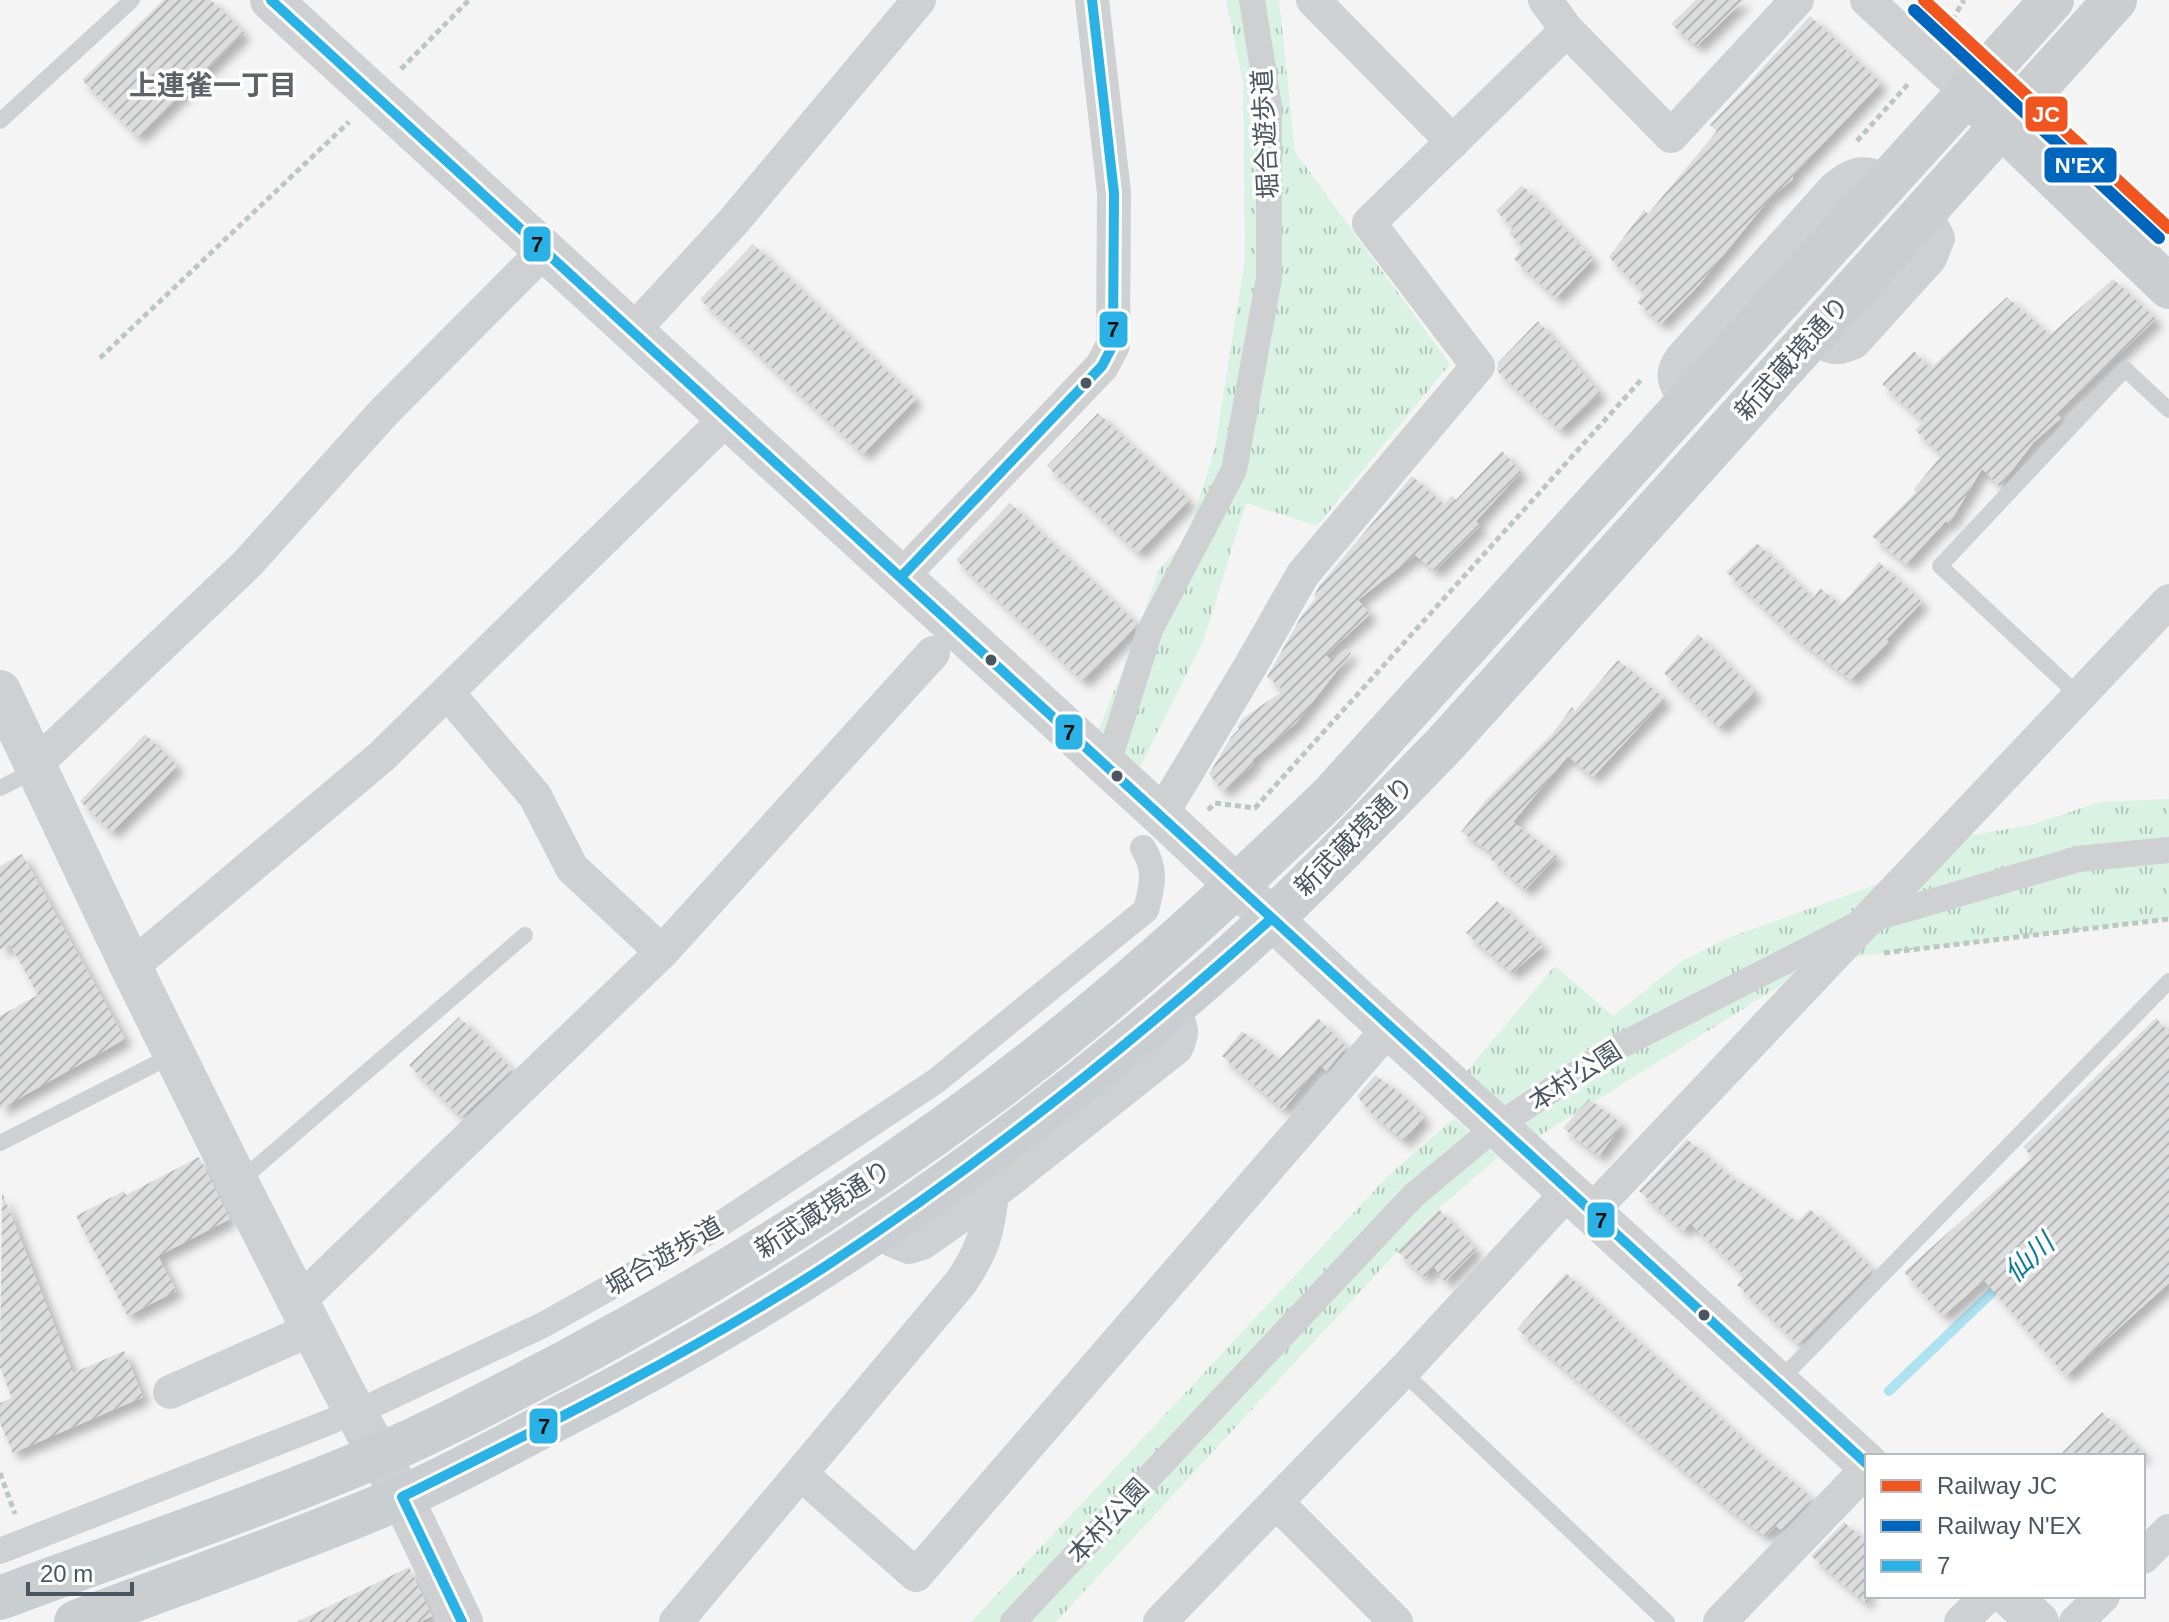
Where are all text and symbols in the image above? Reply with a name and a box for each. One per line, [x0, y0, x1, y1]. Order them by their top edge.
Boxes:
street label: 堀合遊歩道 [1247, 68, 1283, 200]
district label: 上連雀一丁目 [129, 70, 297, 101]
line badge: JC [2024, 95, 2069, 133]
text: JC [2032, 102, 2060, 127]
line badge: N'EX [2043, 146, 2118, 184]
text: N'EX [2055, 153, 2106, 178]
line badge: 7 [522, 225, 552, 263]
text: 7 [531, 232, 543, 257]
street label: 新武蔵境通り [1729, 290, 1855, 426]
line badge: 7 [1098, 310, 1129, 349]
text: 7 [1107, 317, 1119, 342]
unlabelled marker [1078, 375, 1094, 391]
unlabelled marker [983, 652, 999, 668]
line badge: 7 [1054, 713, 1084, 751]
text: 7 [1063, 720, 1075, 745]
unlabelled marker [1109, 768, 1125, 784]
street label: 新武蔵境通り [1288, 770, 1420, 902]
street label: 本村公園 [1523, 1035, 1627, 1117]
street label: 新武蔵境通り [749, 1154, 897, 1264]
line badge: 7 [1586, 1201, 1616, 1239]
text: 7 [1595, 1208, 1607, 1233]
street label: 堀合遊歩道 [600, 1211, 728, 1301]
water label: 仙川 [1998, 1226, 2062, 1288]
unlabelled marker [1696, 1307, 1712, 1323]
line badge: 7 [528, 1407, 559, 1445]
text: 7 [538, 1414, 550, 1439]
legend [1865, 1454, 2145, 1598]
text: Railway JC [1937, 1472, 2057, 1499]
street label: 本村公園 [1062, 1473, 1154, 1569]
text: Railway N'EX [1937, 1512, 2082, 1539]
scale bar [28, 1546, 132, 1596]
text: 7 [1937, 1552, 1950, 1579]
text: 20 m [40, 1560, 93, 1587]

